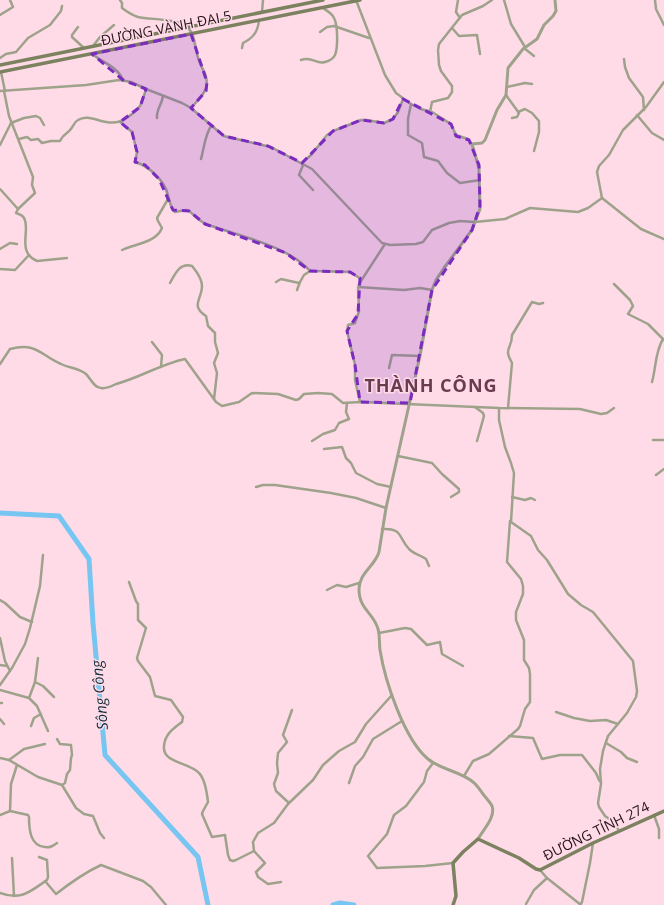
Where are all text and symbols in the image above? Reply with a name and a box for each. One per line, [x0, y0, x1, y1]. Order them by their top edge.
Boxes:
street label: ĐƯỜNG VÀNH ĐAI 5 [99, 6, 233, 49]
district label: THÀNH CÔNG [364, 373, 498, 397]
water label: Sông Công [86, 658, 112, 731]
street label: ĐƯỜNG TỈNH 274 [539, 796, 652, 865]

